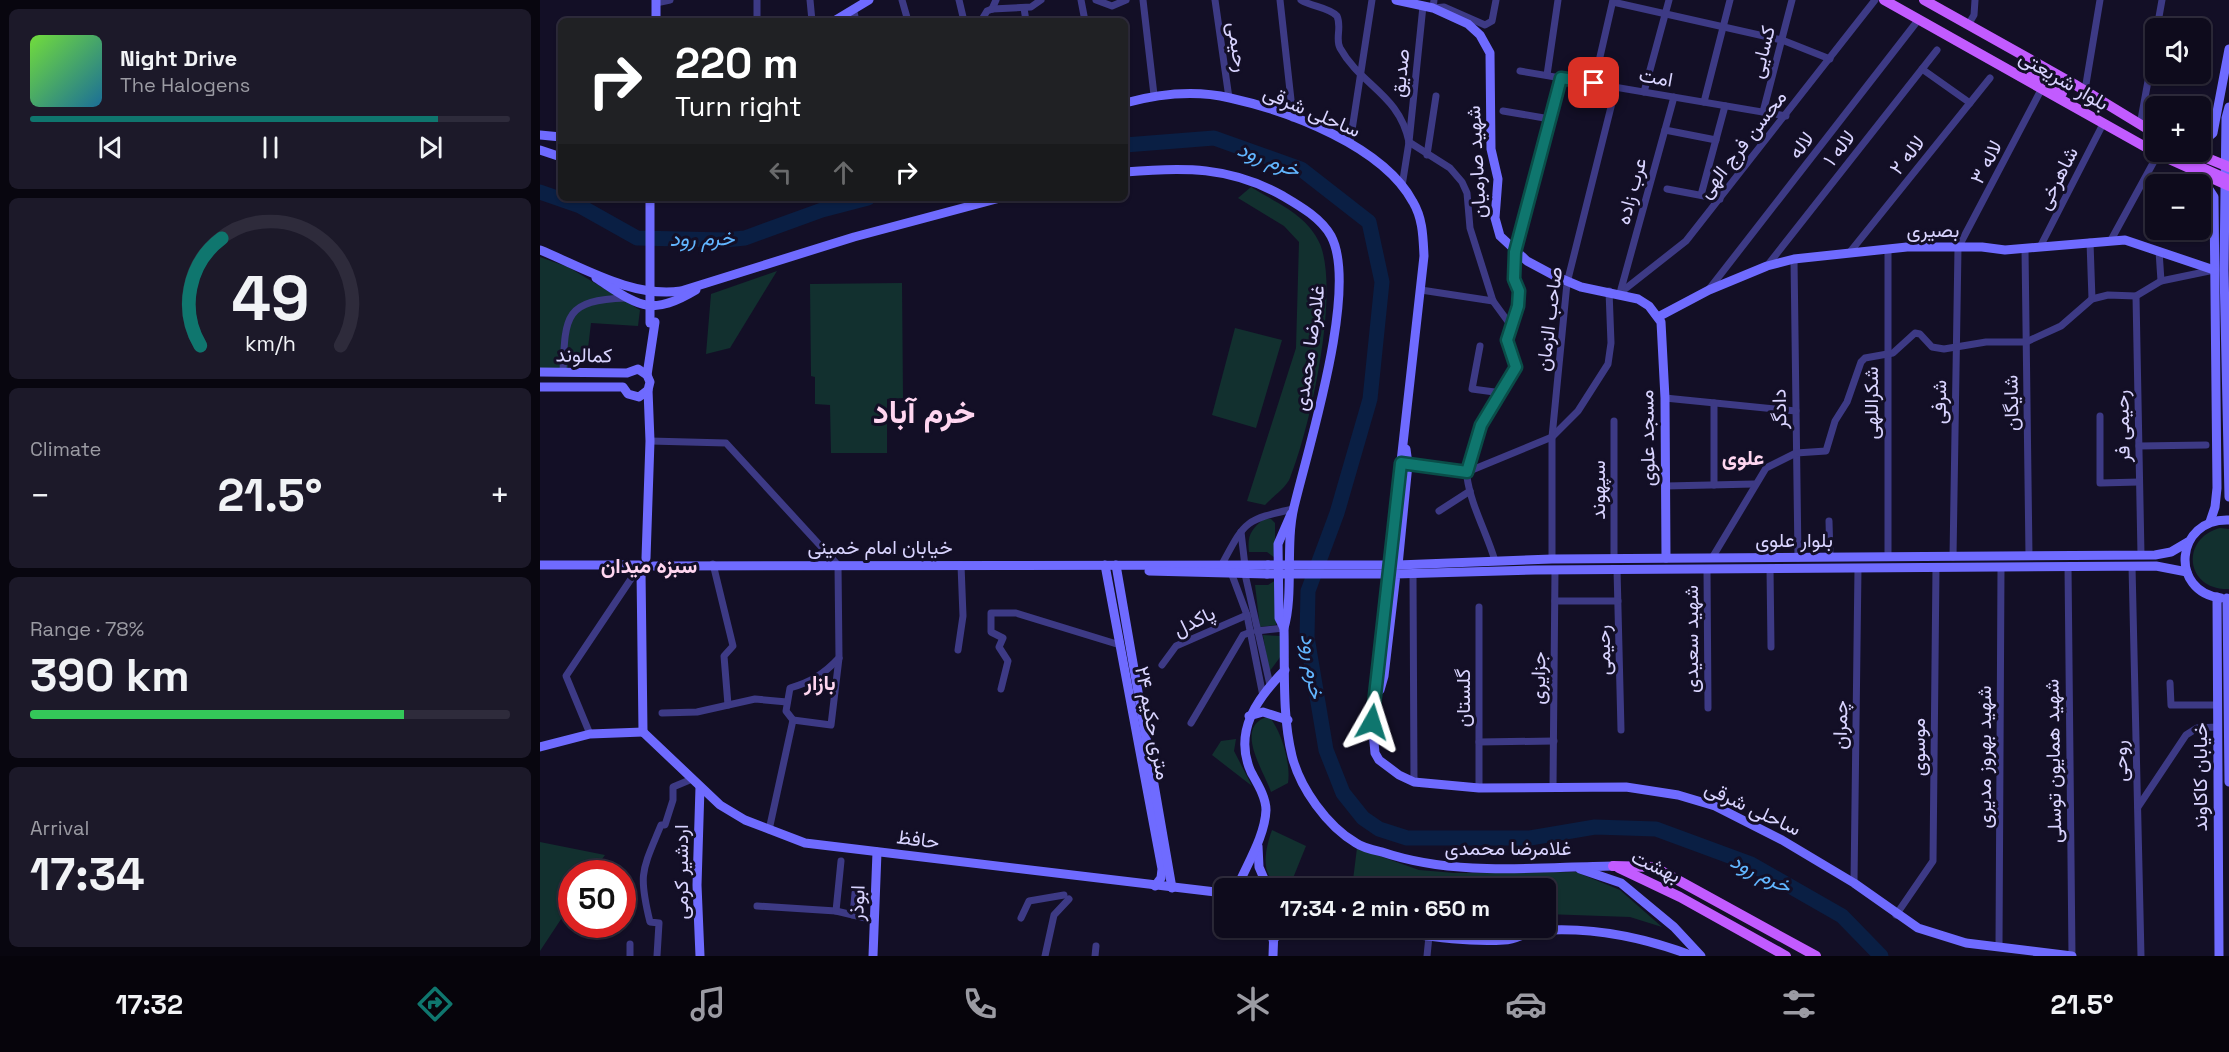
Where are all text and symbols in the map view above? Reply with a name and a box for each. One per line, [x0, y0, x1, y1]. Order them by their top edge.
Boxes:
map controls [2145, 18, 2211, 240]
button: sound [2145, 18, 2211, 84]
street label: رحیمی [1222, 20, 1254, 74]
street label: کسایی [1743, 23, 1781, 81]
text: 220 m [675, 37, 799, 90]
icon: right [576, 42, 654, 120]
text: Night Drive [120, 44, 237, 72]
street label: بلوار شریعتی [2015, 44, 2113, 116]
street label: صدیق [1385, 47, 1415, 99]
pin [1568, 57, 1619, 108]
street label: امت [1637, 61, 1675, 93]
icon: arrive [1577, 66, 1610, 99]
text: The Halogens [120, 72, 250, 98]
street label: ساحلی شرقی [1259, 79, 1365, 143]
street label: محسن فرج الهی [1692, 85, 1793, 204]
text: Turn right [675, 89, 802, 124]
button: + [2145, 96, 2211, 162]
street label: شهید صارمیان [1460, 105, 1492, 219]
street label: لاله ۱ [1817, 125, 1861, 171]
street label: لاله [1782, 126, 1820, 164]
street label: لاله ۲ [1883, 130, 1931, 180]
icon: previous [94, 131, 127, 164]
icon: pause [254, 131, 287, 164]
icon: next [414, 131, 447, 164]
water label: خرم رود [1234, 135, 1305, 184]
street label: لاله ۳ [1964, 136, 2008, 188]
street label: شاهرخی [2030, 142, 2084, 214]
street label: عرب زاده [1610, 155, 1652, 227]
icon: left [764, 156, 797, 189]
icon: ahead [827, 156, 860, 189]
icon: right [890, 156, 923, 189]
button: − [2145, 174, 2211, 240]
street label: بصیری [1907, 217, 1959, 243]
water label: خرم رود [669, 224, 736, 253]
text: 49 [231, 259, 309, 338]
street label: صاحب الزمان [1530, 265, 1568, 373]
street label: غلامرضا محمدی [1287, 283, 1331, 413]
text: km/h [244, 330, 296, 357]
street label: کمالوند [555, 342, 613, 368]
street label: شکراللهی [1858, 367, 1884, 439]
street label: شایگان [1998, 375, 2024, 431]
street label: شرفی [1926, 380, 1952, 424]
street label: مسجد علوی [1633, 389, 1661, 487]
street label: دادگر [1766, 389, 1792, 430]
street label: رحیمی فر [2108, 389, 2136, 464]
district label: خرم آباد [873, 392, 975, 433]
text: Climate [30, 436, 101, 462]
district label: علوی [1722, 444, 1764, 471]
street label: سپهوند [1585, 460, 1612, 520]
text: 21.5° [217, 467, 323, 524]
text: − [30, 475, 50, 517]
text: + [490, 475, 510, 517]
street label: بلوار علوی [1755, 527, 1833, 553]
street label: خیابان امام خمینی [807, 534, 953, 560]
district label: سبزه میدان [601, 552, 697, 579]
street label: شهید سعیدی [1678, 585, 1704, 693]
street label: پاکدل [1169, 600, 1220, 643]
text: Range · 78% [30, 616, 144, 642]
street label: رحیمی [1590, 624, 1616, 676]
water label: خرم رود [1294, 632, 1331, 701]
text: 390 km [30, 647, 190, 704]
street label: جزایری [1525, 651, 1551, 705]
street label: ۲۴ متری حکیم [1129, 664, 1177, 782]
district label: بازار [803, 669, 836, 696]
street label: گلستان [1450, 669, 1476, 727]
street label: شهید همایون توسلی [2039, 679, 2067, 843]
street label: شهید بهروز مدیری [1971, 686, 1997, 828]
position arrow [1340, 690, 1404, 754]
street label: چمران [1827, 700, 1854, 750]
street label: موسوی [1905, 718, 1931, 776]
street label: خیابان کاکاوند [2187, 722, 2213, 832]
street label: روحی [2107, 740, 2133, 782]
street label: ساحلی شرقی [1701, 774, 1805, 842]
text: Arrival [30, 815, 89, 841]
street label: حافظ [895, 823, 941, 855]
street label: اردشیر کرمی [668, 824, 694, 920]
street label: غلامرضا محمدی [1445, 835, 1571, 861]
street label: بهشت [1627, 843, 1685, 889]
text: 17:34 [30, 846, 145, 903]
water label: خرم رود [1726, 847, 1797, 901]
speed limit sign: 50 [558, 860, 636, 938]
street label: ابوذر [843, 885, 871, 922]
text: 17:34 · 2 min · 650 m [1280, 894, 1490, 922]
icon: directions [414, 983, 456, 1025]
icon: music [687, 983, 729, 1025]
icon: phone [959, 983, 1001, 1025]
icon: climate [1232, 983, 1274, 1025]
icon: car [1505, 983, 1547, 1025]
icon: filters [1778, 983, 1820, 1025]
text: 17:32 [115, 987, 183, 1022]
text: 21.5° [2050, 987, 2114, 1022]

